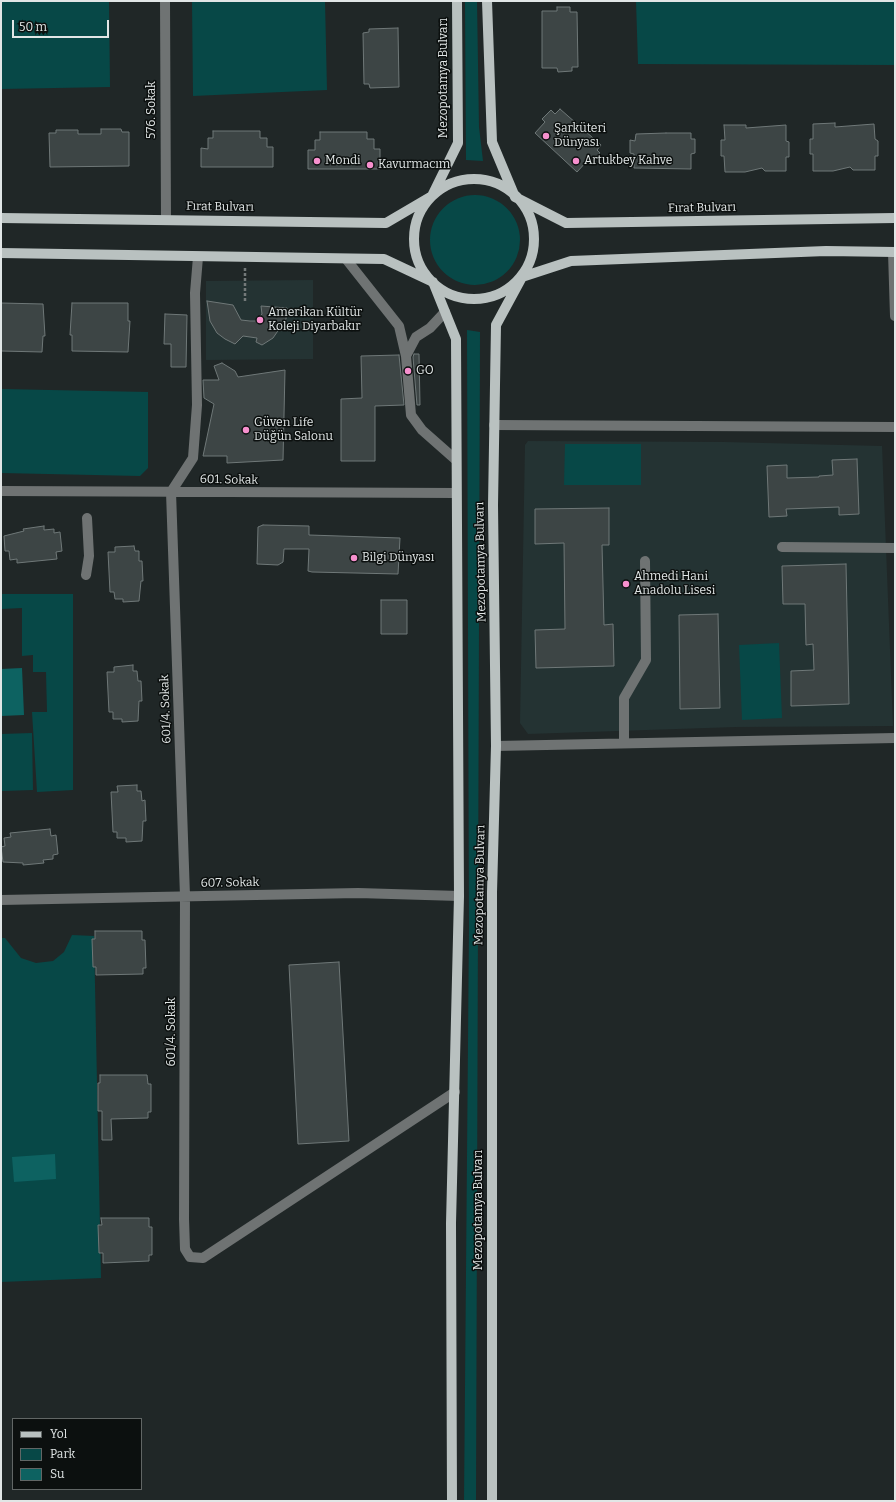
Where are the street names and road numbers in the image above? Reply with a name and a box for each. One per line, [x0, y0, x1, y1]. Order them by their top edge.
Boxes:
street label: Mezopotamya Bulvarı [437, 18, 451, 138]
street label: 576. Sokak [145, 81, 159, 139]
street label: Fırat Bulvarı [186, 199, 254, 215]
street label: Fırat Bulvarı [668, 200, 736, 216]
street label: 601. Sokak [200, 472, 258, 488]
street label: Mezopotamya Bulvarı [473, 502, 489, 622]
street label: 601/4. Sokak [158, 674, 174, 744]
street label: Mezopotamya Bulvarı [472, 825, 488, 945]
street label: 607. Sokak [201, 875, 259, 891]
street label: 601/4. Sokak [165, 997, 179, 1067]
street label: Mezopotamya Bulvarı [472, 1150, 486, 1270]

